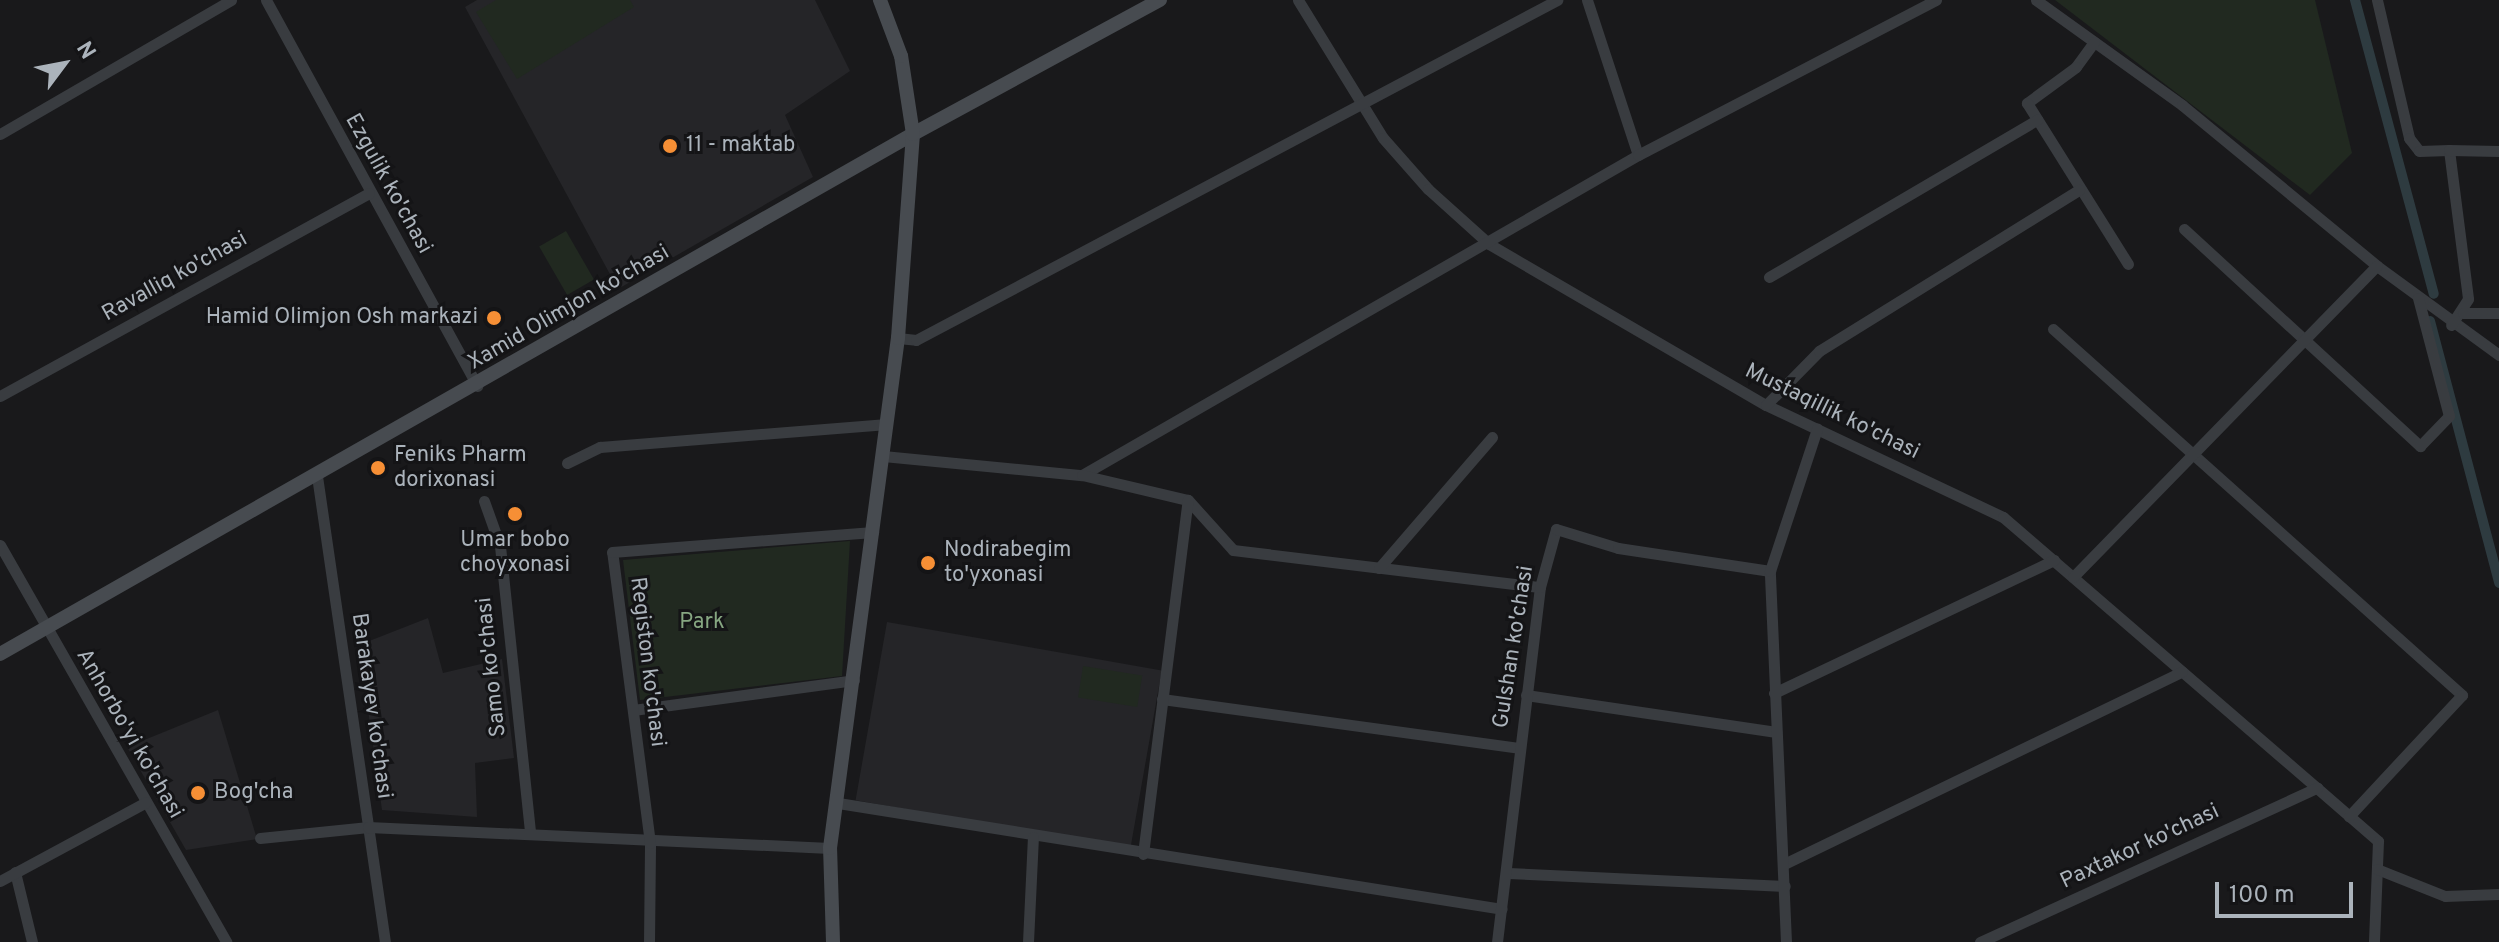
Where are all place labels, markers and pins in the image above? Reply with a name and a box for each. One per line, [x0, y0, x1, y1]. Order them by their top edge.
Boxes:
place label: 11 - maktab [686, 133, 795, 159]
marker: 11 - maktab [661, 137, 679, 155]
place label: Hamid Olimjon Osh markazi [206, 305, 478, 331]
marker: Hamid Olimjon Osh markazi [485, 309, 503, 327]
place label: Feniks Pharm dorixonasi [394, 442, 527, 494]
marker: Feniks Pharm dorixonasi [369, 459, 387, 477]
marker: Umar bobo choyxonasi [506, 505, 524, 523]
place label: Umar bobo choyxonasi [460, 527, 570, 578]
place label: Nodirabegim to'yxonasi [944, 537, 1071, 588]
marker: Nodirabegim to'yxonasi [919, 554, 937, 572]
place label: Bog'cha [214, 780, 293, 806]
marker: Bog'cha [189, 784, 207, 802]

